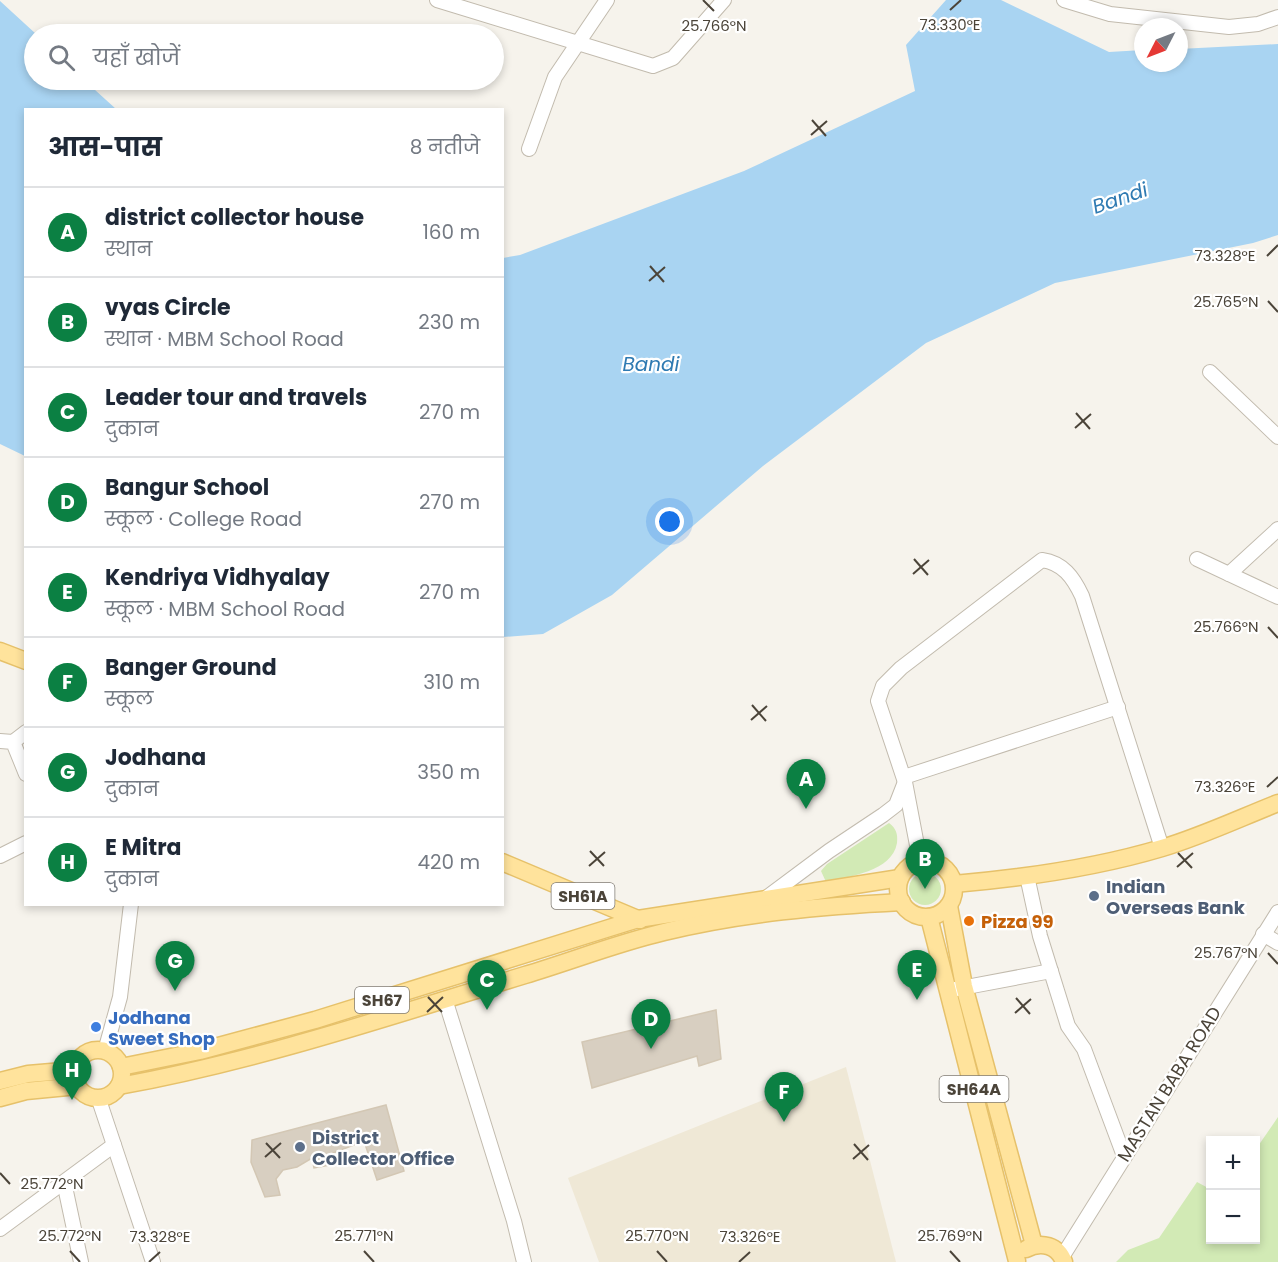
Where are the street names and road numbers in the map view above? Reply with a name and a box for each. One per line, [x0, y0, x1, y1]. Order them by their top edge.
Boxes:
road number: SH61A [552, 883, 614, 909]
road number: SH67 [355, 987, 409, 1013]
street label: MASTAN BABA ROAD [1111, 1002, 1227, 1166]
road number: SH64A [940, 1076, 1008, 1102]

